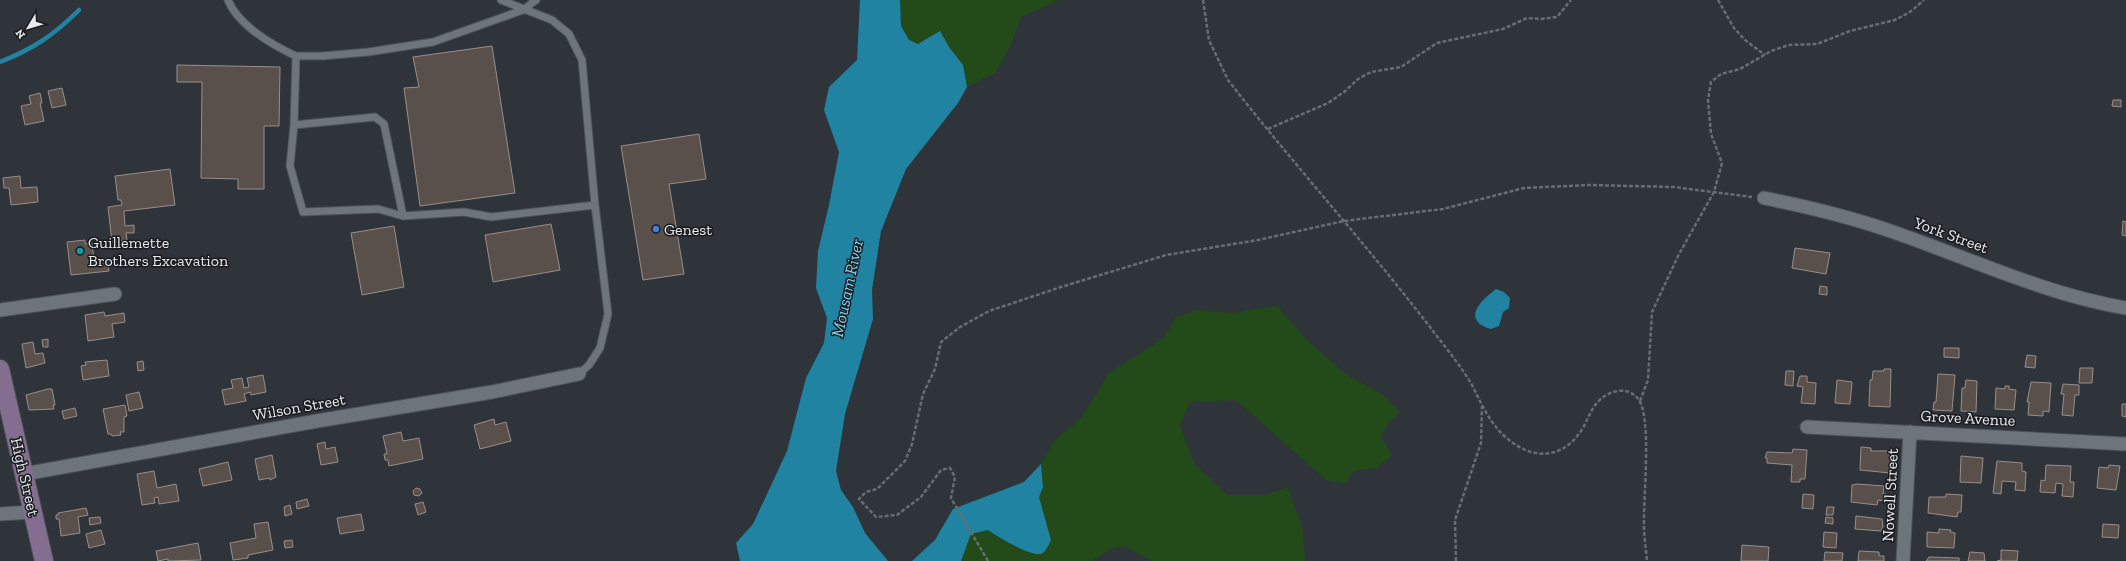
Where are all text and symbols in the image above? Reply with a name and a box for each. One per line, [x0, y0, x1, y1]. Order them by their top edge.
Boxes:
north arrow [8, 8, 48, 48]
text: N [12, 26, 28, 41]
street label: York Street [1910, 212, 1991, 257]
place label: Genest [664, 220, 712, 239]
marker: Genest [651, 224, 661, 234]
place label: Guillemette Brothers Excavation [88, 233, 229, 270]
water label: Mousam River [827, 237, 867, 339]
marker: Guillemette Brothers Excavation [75, 246, 85, 256]
street label: Wilson Street [251, 390, 347, 424]
street label: Grove Avenue [1920, 406, 2016, 430]
street label: High Street [7, 436, 43, 518]
street label: Nowell Street [1878, 448, 1902, 542]

